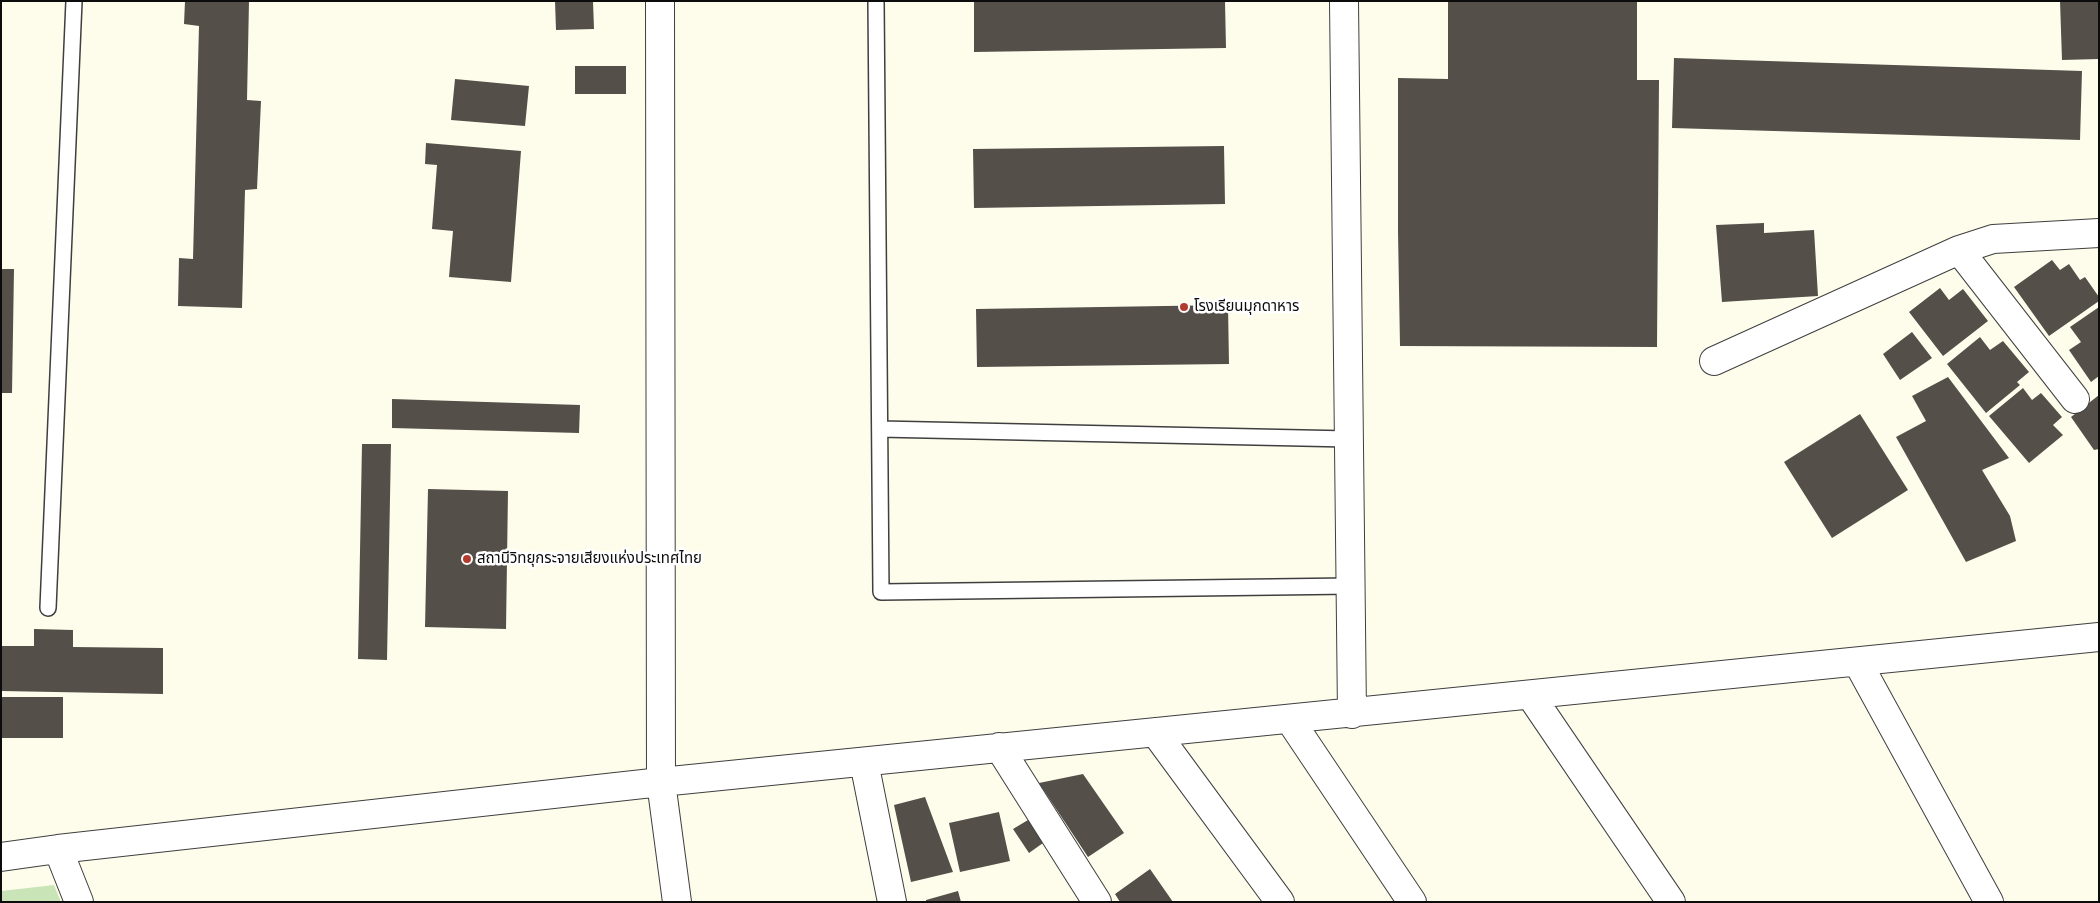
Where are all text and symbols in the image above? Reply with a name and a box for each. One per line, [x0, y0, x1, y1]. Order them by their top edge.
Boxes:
place label: โรงเรียนมุกดาหาร [1194, 298, 1299, 316]
marker: โรงเรียนมุกดาหาร [1178, 301, 1190, 313]
place label: สถานีวิทยุกระจายเสียงแห่งประเทศไทย [477, 550, 702, 568]
marker: สถานีวิทยุกระจายเสียงแห่งประเทศไทย [461, 553, 473, 565]

